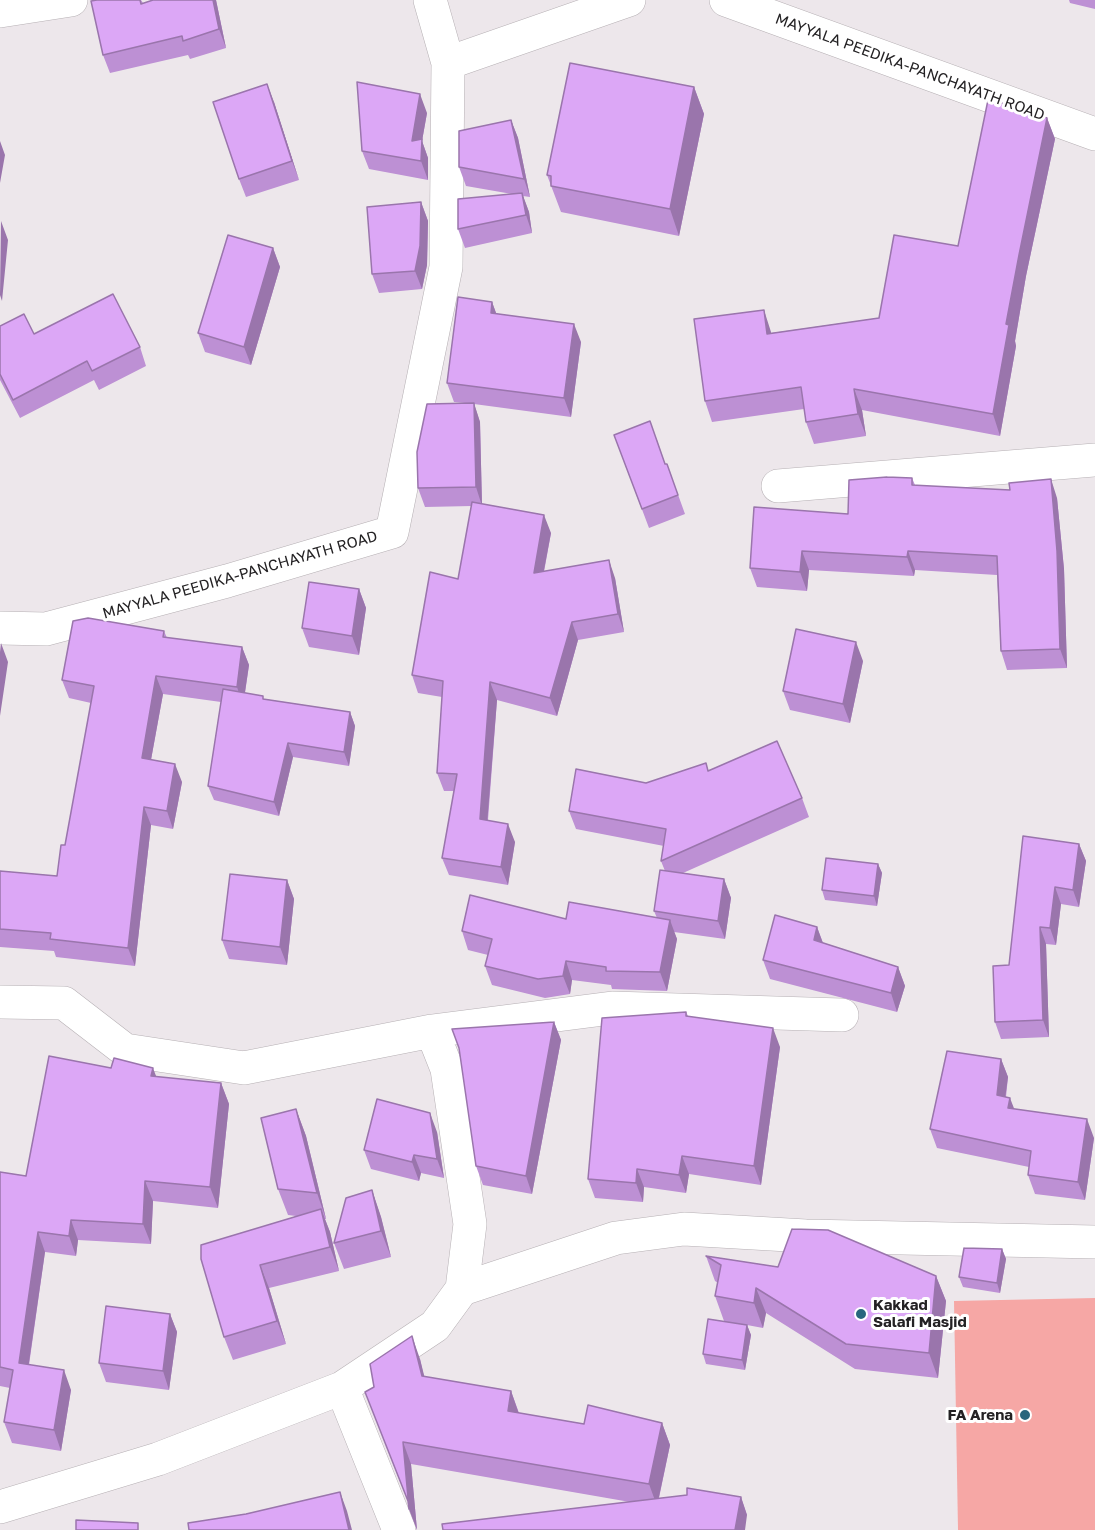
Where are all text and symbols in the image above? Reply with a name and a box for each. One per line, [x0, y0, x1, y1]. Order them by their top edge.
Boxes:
street label: MAYYALA PEEDIKA-PANCHAYATH ROAD [773, 10, 1047, 124]
street label: MAYYALA PEEDIKA-PANCHAYATH ROAD [100, 527, 380, 623]
place label: Kakkad Salafi Masjid [873, 1296, 967, 1331]
marker: Kakkad Salafi Masjid [854, 1307, 868, 1321]
place label: FA Arena [948, 1406, 1013, 1424]
marker: FA Arena [1018, 1408, 1032, 1422]

